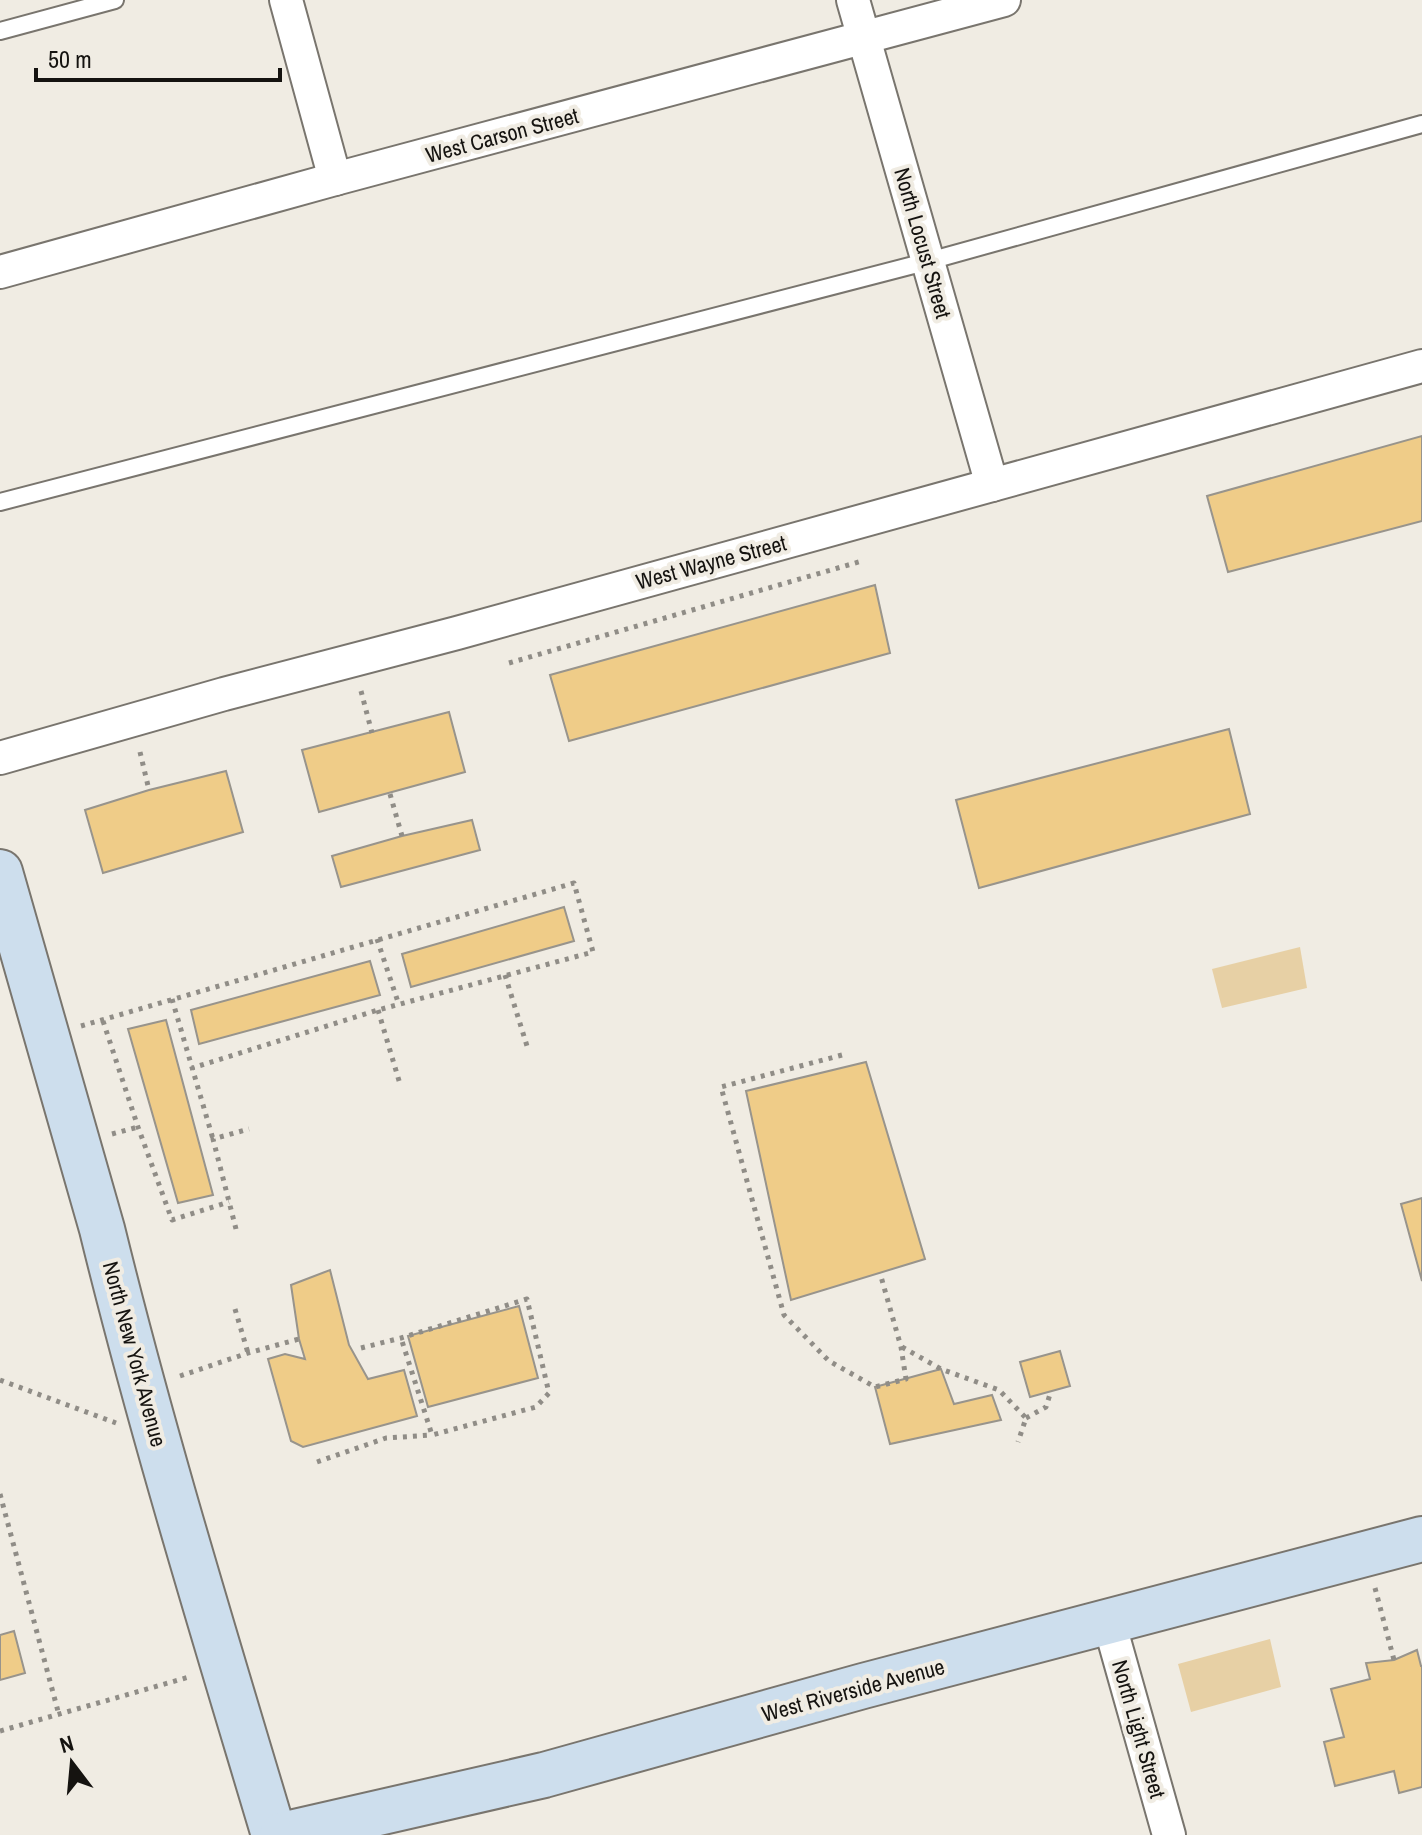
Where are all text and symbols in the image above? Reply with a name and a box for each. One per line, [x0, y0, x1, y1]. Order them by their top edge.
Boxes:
scale bar [36, 32, 280, 82]
text: 50 m [48, 43, 92, 75]
street label: West Carson Street [422, 100, 582, 170]
street label: North Locust Street [887, 164, 959, 322]
street label: West Wayne Street [633, 528, 789, 596]
street label: North New York Avenue [96, 1258, 174, 1450]
street label: West Riverside Avenue [758, 1651, 948, 1729]
street label: North Light Street [1105, 1656, 1173, 1802]
north arrow [32, 1723, 112, 1803]
text: N [56, 1728, 77, 1760]

